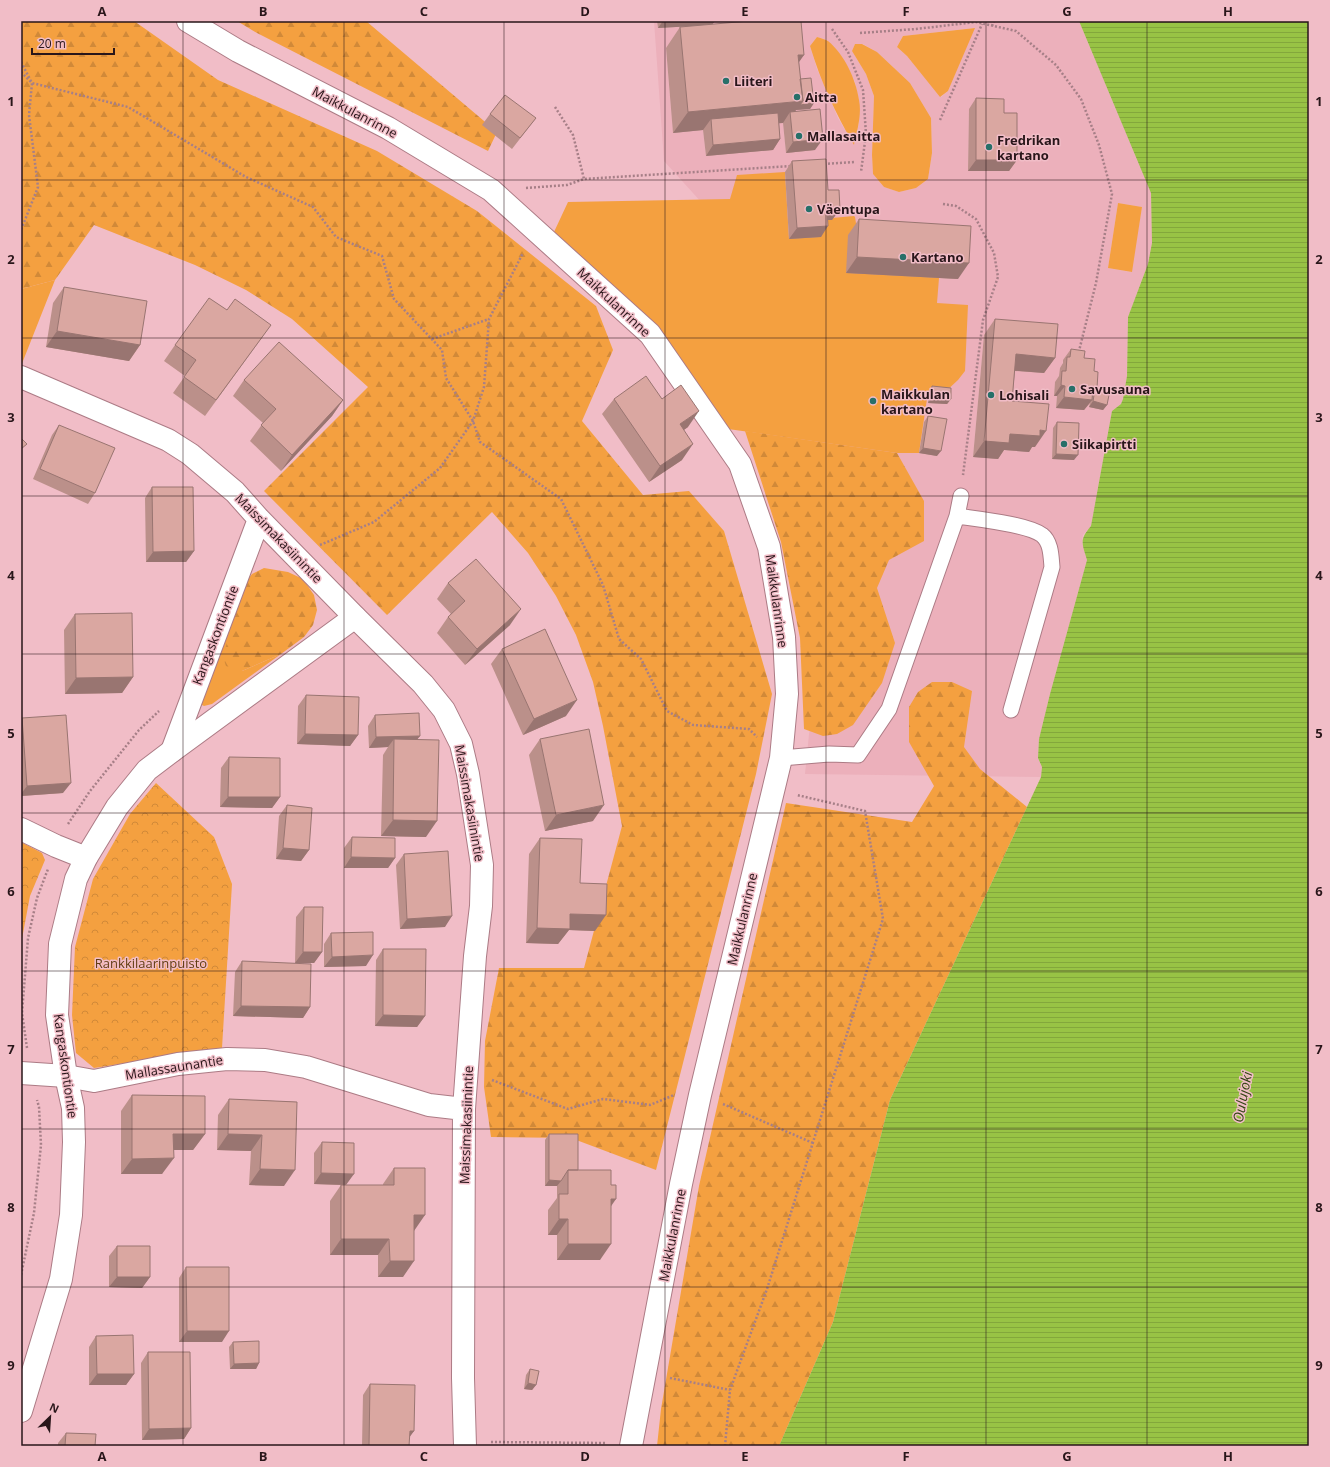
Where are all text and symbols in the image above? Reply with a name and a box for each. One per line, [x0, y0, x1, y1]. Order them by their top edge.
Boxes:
text: A [98, 2, 107, 20]
text: B [259, 2, 268, 20]
text: C [420, 2, 428, 20]
text: D [580, 2, 590, 20]
text: E [741, 2, 749, 20]
text: F [902, 2, 910, 20]
text: G [1062, 2, 1072, 20]
text: H [1223, 2, 1233, 20]
scale bar [32, 30, 114, 56]
text: 20 m [38, 35, 66, 52]
place label: Liiteri [734, 72, 773, 90]
marker: Liiteri [721, 76, 731, 86]
street label: Maikkulanrinne [309, 82, 401, 142]
place label: Aitta [805, 88, 837, 106]
text: 1 [7, 92, 15, 110]
marker: Aitta [792, 92, 802, 102]
text: 1 [1315, 92, 1323, 110]
place label: Mallasaitta [807, 127, 880, 145]
marker: Mallasaitta [794, 131, 804, 141]
place label: Fredrikan kartano [997, 131, 1060, 164]
marker: Fredrikan kartano [984, 142, 994, 152]
place label: Väentupa [817, 200, 880, 218]
marker: Väentupa [804, 204, 814, 214]
place label: Kartano [911, 248, 963, 266]
text: 2 [7, 250, 15, 268]
text: 2 [1315, 250, 1323, 268]
marker: Kartano [898, 252, 908, 262]
street label: Maikkulanrinne [573, 263, 655, 341]
place label: Savusauna [1080, 380, 1150, 398]
marker: Savusauna [1067, 384, 1077, 394]
place label: Maikkulan kartano [881, 385, 950, 418]
place label: Lohisali [999, 386, 1049, 404]
marker: Lohisali [986, 390, 996, 400]
marker: Maikkulan kartano [868, 396, 878, 406]
text: 3 [7, 408, 15, 426]
text: 3 [1315, 408, 1323, 426]
place label: Siikapirtti [1072, 435, 1136, 453]
marker: Siikapirtti [1059, 439, 1069, 449]
street label: Maissimakasiinintie [231, 489, 327, 587]
street label: Maikkulanrinne [762, 553, 792, 649]
text: 4 [7, 566, 15, 584]
text: 4 [1315, 566, 1323, 584]
street label: Kangaskontiontie [188, 583, 242, 687]
text: 5 [7, 724, 15, 742]
text: 5 [1315, 724, 1323, 742]
street label: Maissimakasiinintie [451, 743, 489, 863]
street label: Maikkulanrinne [723, 871, 761, 967]
text: 6 [7, 882, 15, 900]
text: 6 [1315, 882, 1323, 900]
park label: Rankkilaarinpuisto [95, 954, 207, 972]
street label: Kangaskontiontie [50, 1013, 82, 1119]
text: 7 [7, 1040, 15, 1058]
text: 7 [1315, 1040, 1323, 1058]
street label: Mallassaunantie [124, 1050, 224, 1084]
street label: Maissimakasiinintie [455, 1066, 477, 1184]
water label: Oulujoki [1228, 1069, 1256, 1124]
street label: Maikkulanrinne [654, 1187, 690, 1283]
text: 8 [7, 1198, 15, 1216]
text: 8 [1315, 1198, 1323, 1216]
text: 9 [7, 1356, 15, 1374]
text: 9 [1315, 1356, 1323, 1374]
north arrow [30, 1397, 70, 1437]
text: N [47, 1399, 62, 1416]
text: A [98, 1447, 107, 1465]
text: B [259, 1447, 268, 1465]
text: C [420, 1447, 428, 1465]
text: D [580, 1447, 590, 1465]
text: E [741, 1447, 749, 1465]
text: F [902, 1447, 910, 1465]
text: G [1062, 1447, 1072, 1465]
text: H [1223, 1447, 1233, 1465]

